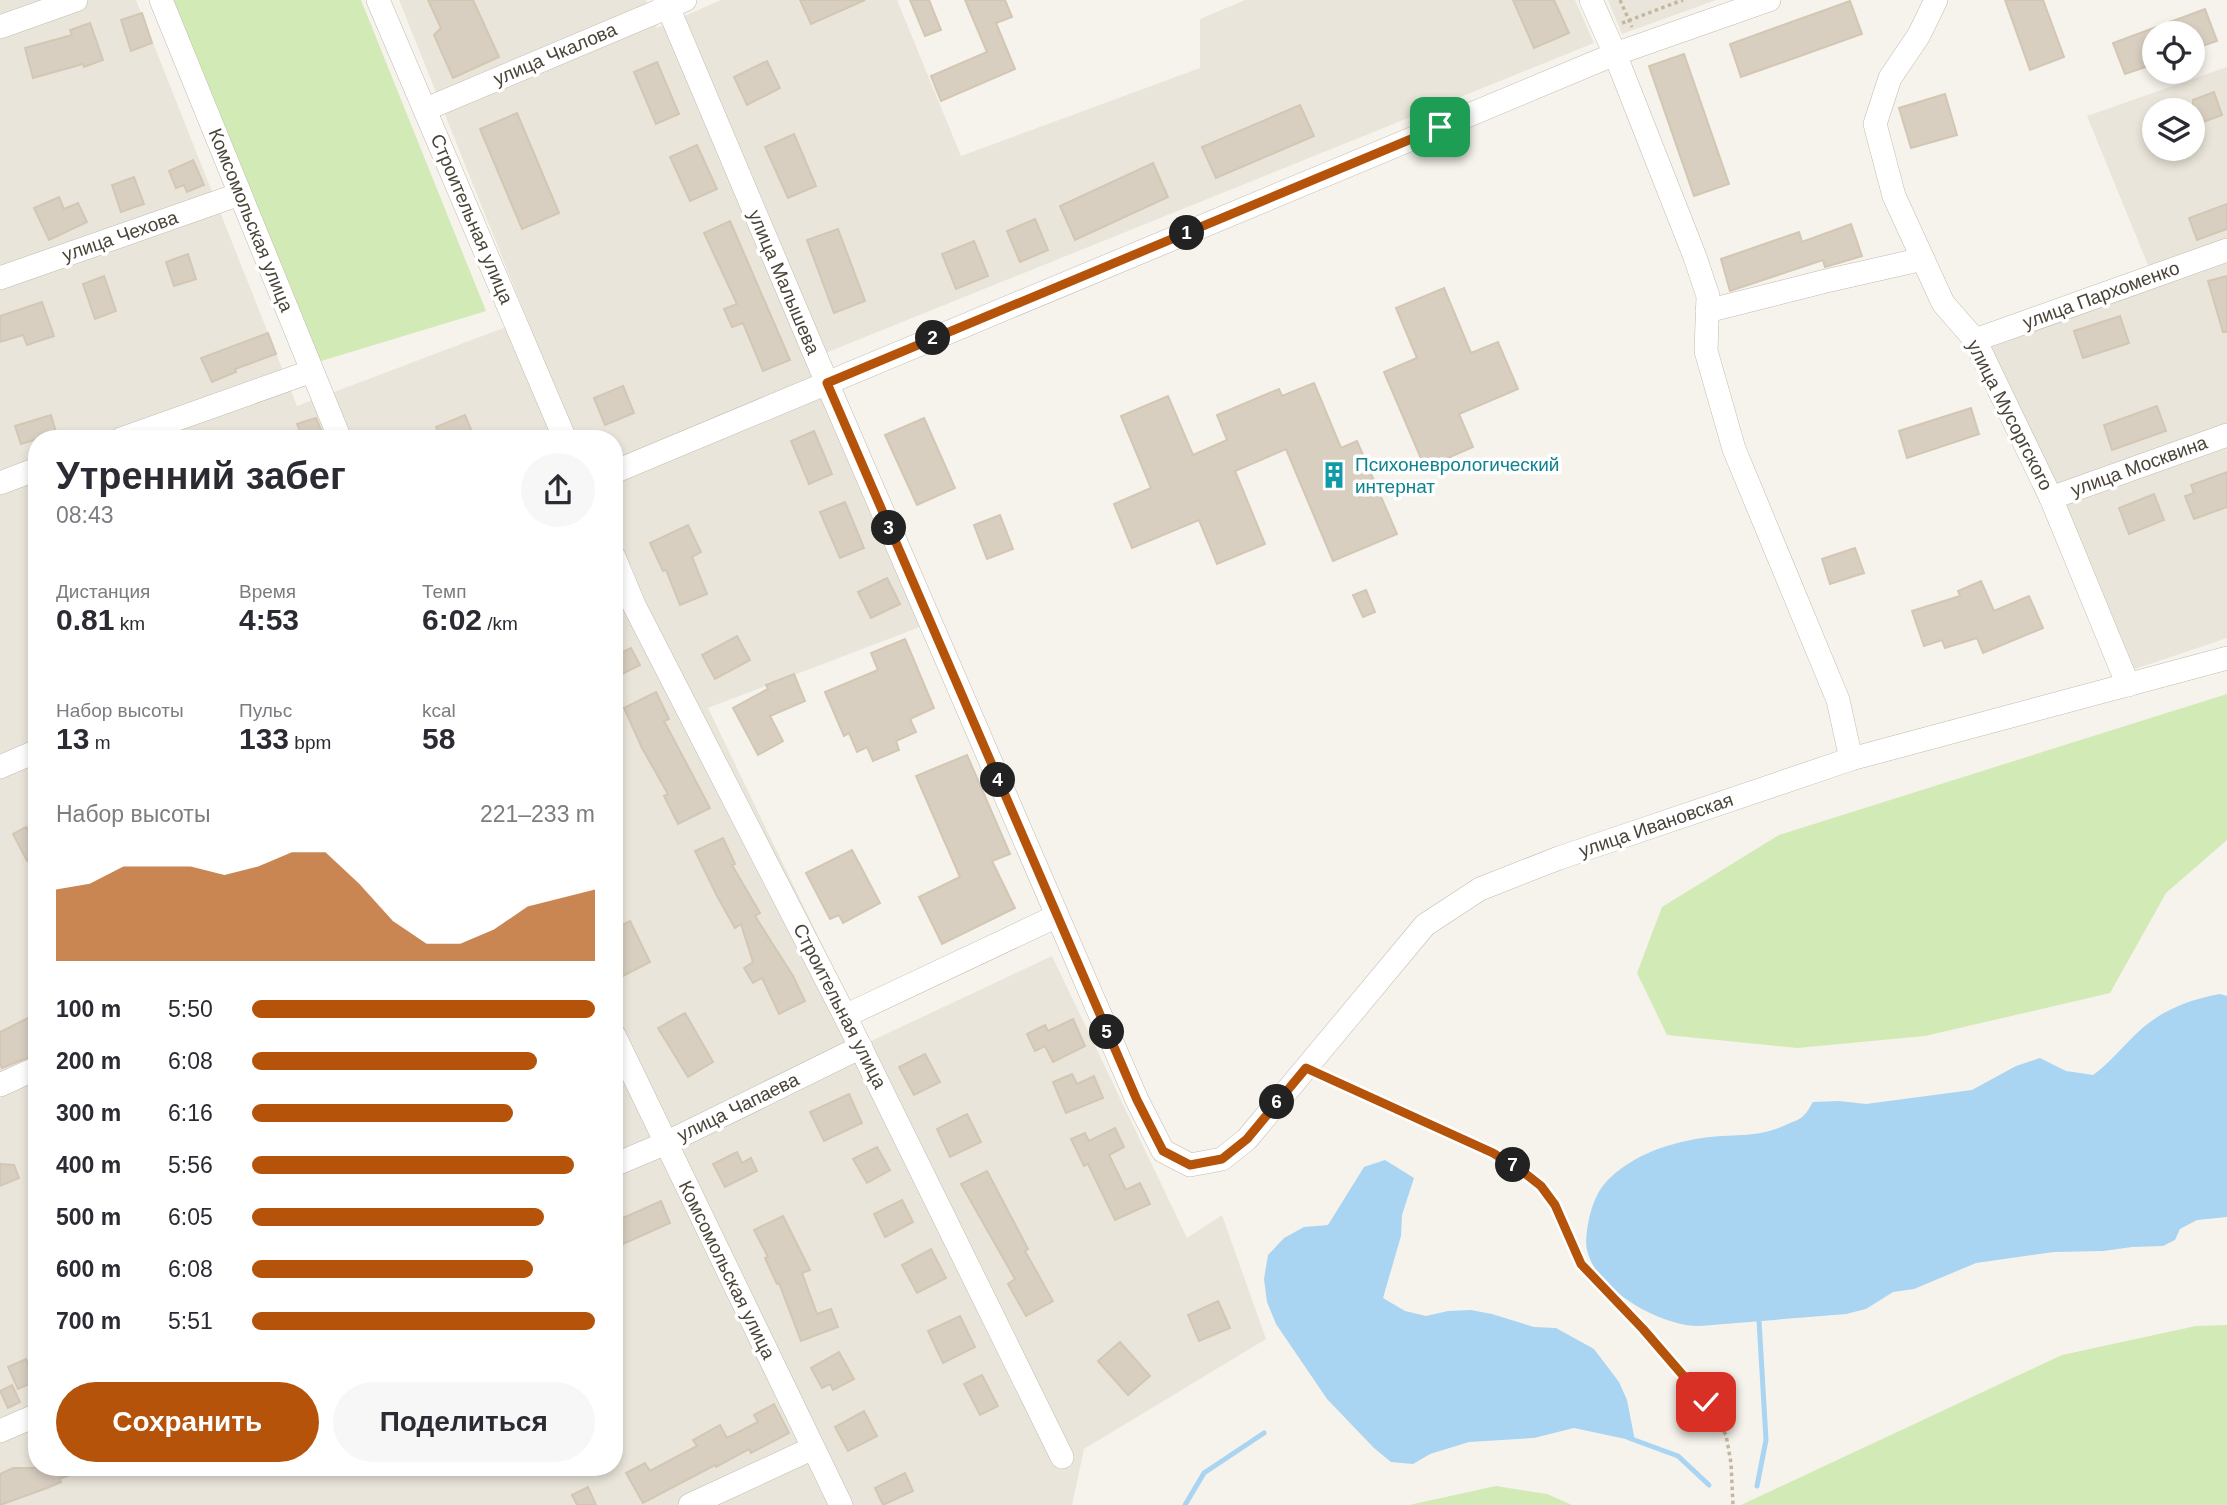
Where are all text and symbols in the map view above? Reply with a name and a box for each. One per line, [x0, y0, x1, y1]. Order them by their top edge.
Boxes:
street label: улица Чкалова [490, 18, 620, 89]
map controls [2142, 21, 2205, 161]
button: locate [2142, 21, 2205, 84]
pin [1410, 97, 1470, 157]
button: layers [2142, 98, 2205, 161]
icon: arrive [1421, 108, 1459, 146]
street label: Комсомольская улица [205, 125, 298, 315]
street label: Строительная улица [427, 131, 517, 307]
street label: улица Чехова [60, 206, 181, 266]
street label: улица Малышева [744, 207, 824, 358]
pin: 1 [1170, 216, 1204, 250]
text: 1 [1181, 222, 1192, 243]
street label: улица Пархоменко [2020, 257, 2182, 333]
pin: 2 [916, 320, 950, 356]
text: 2 [927, 327, 938, 348]
street label: улица Мусоргского [1963, 336, 2057, 494]
street label: улица Москвина [2068, 431, 2211, 500]
button: share [521, 453, 595, 527]
place label: Психоневрологический интернат [1355, 454, 1559, 497]
text: Утренний забег [56, 455, 346, 497]
building icon: Психоневрологический интернат [1319, 460, 1349, 490]
text: 08:43 [56, 502, 114, 528]
pin: 3 [872, 510, 906, 546]
text: 3 [883, 517, 894, 538]
text: Дистанция [56, 581, 150, 602]
text: Время [239, 581, 296, 602]
text: Темп [422, 581, 466, 602]
text: 0.81 [56, 603, 114, 636]
text: 4:53 [239, 603, 299, 636]
text: 6:02 [422, 603, 482, 636]
text: km [114, 613, 145, 634]
text: /km [482, 613, 518, 634]
text: Набор высоты [56, 700, 184, 721]
text: Пульс [239, 700, 292, 721]
text: kcal [422, 700, 456, 721]
text: 13 [56, 722, 89, 755]
text: 133 [239, 722, 289, 755]
text: 58 [422, 722, 455, 755]
text: m [89, 732, 110, 753]
text: bpm [289, 732, 331, 753]
pin: 4 [981, 762, 1016, 798]
text: 4 [992, 769, 1003, 790]
street label: улица Ивановская [1576, 789, 1736, 861]
text: Набор высоты [56, 801, 210, 827]
text: 221–233 m [480, 801, 595, 827]
street label: Строительная улица [789, 920, 891, 1092]
text: 100 m [56, 996, 121, 1022]
text: 5:50 [168, 996, 213, 1022]
pin: 5 [1090, 1014, 1124, 1050]
text: 5 [1101, 1021, 1112, 1042]
text: 200 m [56, 1048, 121, 1074]
text: 6:08 [168, 1048, 213, 1074]
street label: улица Чапаева [674, 1068, 803, 1146]
pin: 6 [1260, 1084, 1294, 1120]
text: 6 [1271, 1091, 1282, 1112]
text: 300 m [56, 1100, 121, 1126]
text: 6:16 [168, 1100, 213, 1126]
pin: 7 [1496, 1148, 1530, 1182]
text: 400 m [56, 1152, 121, 1178]
text: 5:56 [168, 1152, 213, 1178]
text: 7 [1507, 1154, 1518, 1175]
street label: Комсомольская улица [675, 1177, 780, 1363]
text: 500 m [56, 1204, 121, 1230]
text: 6:05 [168, 1204, 213, 1230]
text: 600 m [56, 1256, 121, 1282]
text: 6:08 [168, 1256, 213, 1282]
text: 700 m [56, 1308, 121, 1334]
text: 5:51 [168, 1308, 213, 1334]
pin [1676, 1372, 1736, 1432]
button: Сохранить [56, 1382, 319, 1462]
button: Поделиться [333, 1382, 595, 1462]
icon: check [1687, 1383, 1725, 1421]

